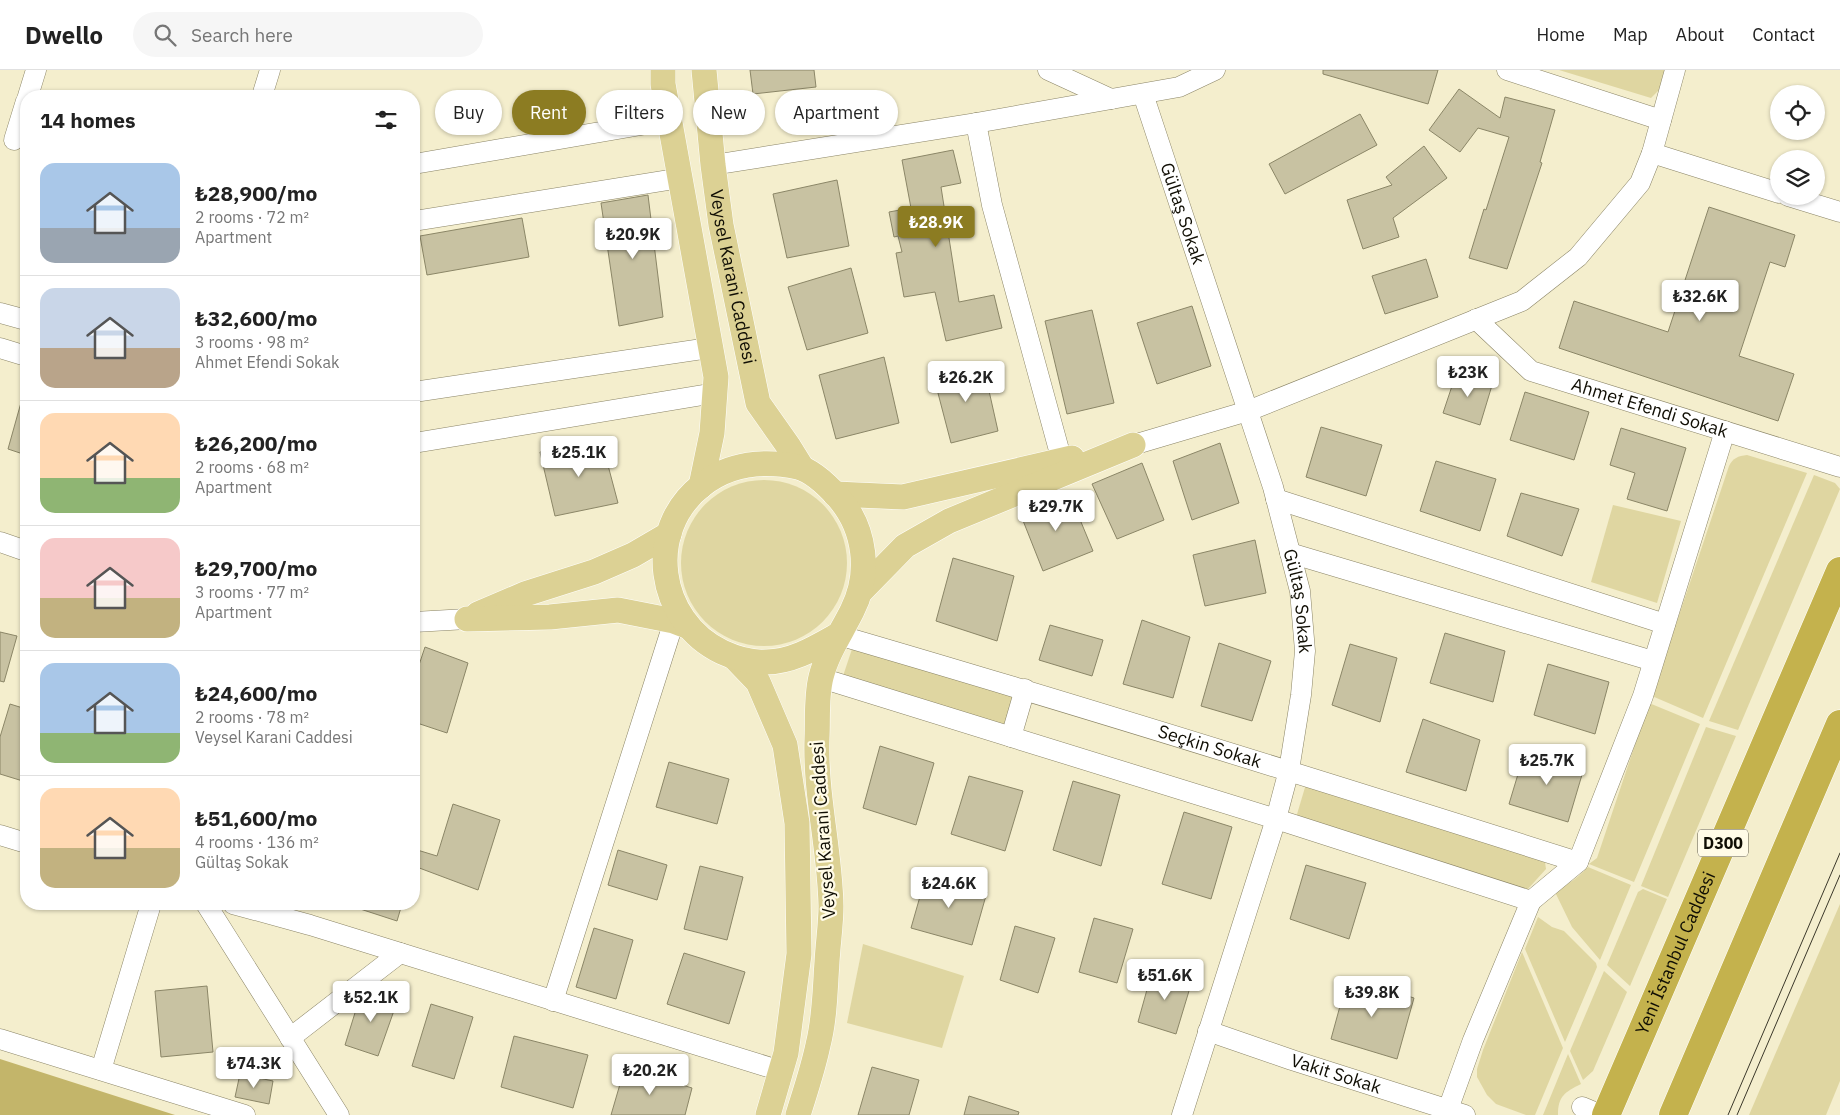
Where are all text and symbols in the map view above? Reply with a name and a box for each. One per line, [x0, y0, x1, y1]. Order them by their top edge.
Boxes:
search box [133, 12, 483, 57]
text: Dwello [25, 19, 103, 51]
icon: search [151, 21, 179, 49]
text: Search here [191, 23, 293, 47]
text: Home [1537, 23, 1585, 46]
text: Map [1613, 23, 1648, 46]
text: About [1676, 23, 1724, 46]
text: Contact [1752, 23, 1815, 46]
map controls [1770, 85, 1825, 205]
button: locate [1770, 85, 1825, 140]
chip: Buy [435, 90, 502, 135]
chip: Rent [512, 90, 586, 135]
chip: Filters [596, 90, 683, 135]
chip: New [693, 90, 765, 135]
chip: Apartment [775, 90, 898, 135]
text: 14 homes [40, 106, 136, 134]
icon: filters [372, 106, 400, 134]
button: layers [1770, 150, 1825, 205]
street label: Gültaş Sokak [1156, 160, 1211, 268]
text: ₺28,900/mo [195, 179, 317, 207]
icon: home [80, 183, 140, 243]
street label: Veysel Karani Caddesi [705, 188, 762, 366]
pin: ₺28.9K [895, 206, 977, 248]
text: 2 rooms · 72 m² [195, 207, 309, 227]
text: ₺28.9K [909, 212, 963, 232]
pin: ₺20.9K [592, 218, 674, 260]
text: ₺20.9K [606, 224, 660, 244]
text: Apartment [195, 227, 272, 247]
pin: ₺32.6K [1659, 280, 1741, 322]
text: ₺32.6K [1673, 286, 1727, 306]
text: ₺32,600/mo [195, 304, 317, 332]
icon: home [80, 308, 140, 368]
text: 3 rooms · 98 m² [195, 332, 309, 352]
text: Ahmet Efendi Sokak [195, 352, 339, 372]
pin: ₺23K [1438, 356, 1498, 398]
pin: ₺26.2K [925, 360, 1007, 403]
text: ₺23K [1448, 362, 1488, 382]
text: ₺26.2K [939, 367, 993, 387]
street label: Ahmet Efendi Sokak [1569, 372, 1731, 443]
text: ₺26,200/mo [195, 429, 317, 457]
icon: home [80, 433, 140, 493]
pin: ₺25.1K [538, 436, 620, 478]
text: ₺25.1K [552, 442, 606, 462]
text: 2 rooms · 68 m² [195, 457, 309, 477]
text: Apartment [195, 477, 272, 497]
pin: ₺29.7K [1015, 490, 1097, 532]
text: ₺29.7K [1029, 496, 1083, 516]
street label: Gültaş Sokak [1278, 546, 1317, 655]
text: ₺29,700/mo [195, 554, 317, 582]
icon: home [80, 558, 140, 618]
text: 3 rooms · 77 m² [195, 582, 309, 602]
text: Apartment [195, 602, 272, 622]
text: ₺24,600/mo [195, 679, 317, 707]
icon: home [80, 683, 140, 743]
text: 2 rooms · 78 m² [195, 707, 309, 727]
street label: Seçkin Sokak [1155, 719, 1265, 773]
text: Veysel Karani Caddesi [195, 727, 353, 747]
street label: Veysel Karani Caddesi [805, 741, 840, 919]
pin: ₺25.7K [1506, 744, 1588, 786]
text: ₺25.7K [1520, 750, 1574, 770]
text: ₺51,600/mo [195, 804, 317, 832]
icon: home [80, 808, 140, 868]
road number: D300 [1698, 830, 1748, 856]
text: 4 rooms · 136 m² [195, 832, 319, 852]
text: Gültaş Sokak [195, 852, 289, 872]
pin: ₺24.6K [908, 866, 990, 909]
street label: Yeni İstanbul Caddesi [1630, 868, 1720, 1038]
text: ₺24.6K [922, 873, 976, 893]
pin: ₺51.6K [1124, 958, 1206, 1001]
text: ₺51.6K [1138, 965, 1192, 985]
pin: ₺39.8K [1331, 976, 1413, 1018]
pin: ₺52.1K [330, 980, 412, 1023]
text: ₺39.8K [1345, 982, 1399, 1002]
text: ₺52.1K [344, 987, 398, 1007]
pin: ₺74.3K [213, 1046, 295, 1089]
street label: Vakit Sokak [1288, 1048, 1385, 1099]
text: ₺74.3K [227, 1053, 281, 1073]
pin: ₺20.2K [609, 1054, 691, 1096]
text: ₺20.2K [623, 1060, 677, 1080]

